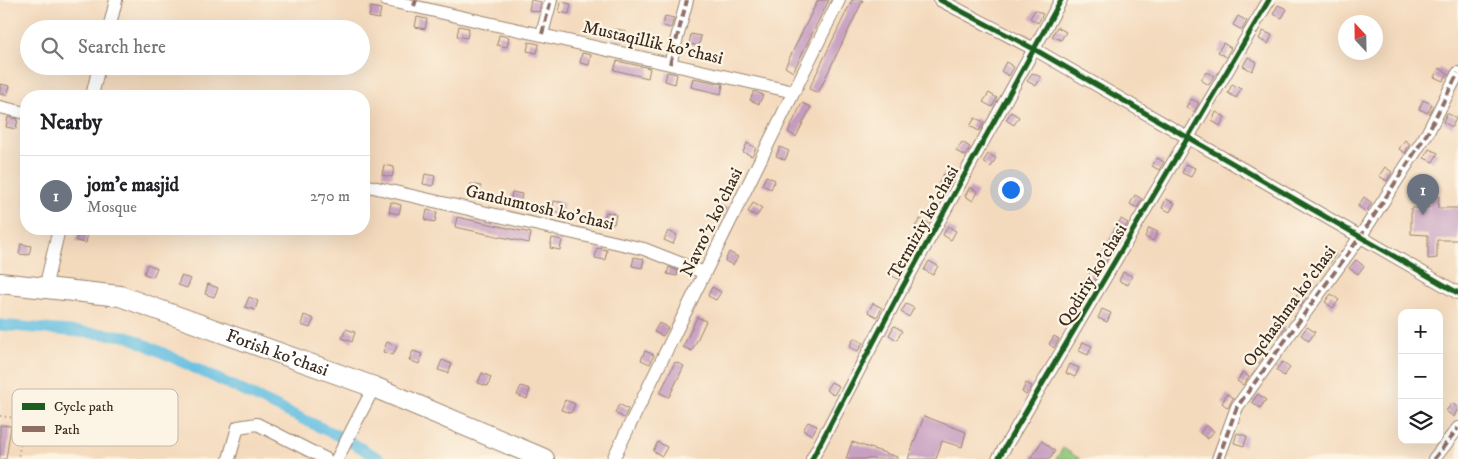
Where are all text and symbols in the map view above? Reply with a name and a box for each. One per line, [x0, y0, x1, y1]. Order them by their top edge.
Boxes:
north arrow [1338, 15, 1383, 60]
street label: Mustaqillik ko'chasi [580, 16, 725, 70]
search box [20, 20, 370, 75]
icon: search [38, 34, 66, 62]
text: Search here [78, 36, 166, 59]
text: Nearby [40, 110, 102, 136]
street label: Termiziy ko'chasi [884, 162, 964, 283]
street label: Navro'z ko'chasi [676, 164, 748, 281]
text: jom'e masjid [87, 174, 179, 197]
pin: 1 [1407, 174, 1439, 215]
your location [998, 177, 1024, 203]
street label: Gandumtosh ko'chasi [463, 180, 616, 236]
text: 1 [53, 186, 59, 206]
text: 270 m [310, 186, 350, 206]
text: Mosque [87, 197, 137, 217]
street label: Qodiriy ko'chasi [1053, 220, 1132, 331]
street label: Oqchashma ko'chasi [1239, 242, 1341, 371]
map controls [1398, 309, 1443, 444]
button: + [1398, 309, 1443, 354]
street label: Forish ko'chasi [223, 325, 331, 382]
button: − [1398, 354, 1443, 399]
legend [12, 389, 178, 446]
text: Cycle path [54, 398, 114, 416]
button: layers [1398, 399, 1443, 444]
text: Path [54, 421, 81, 439]

